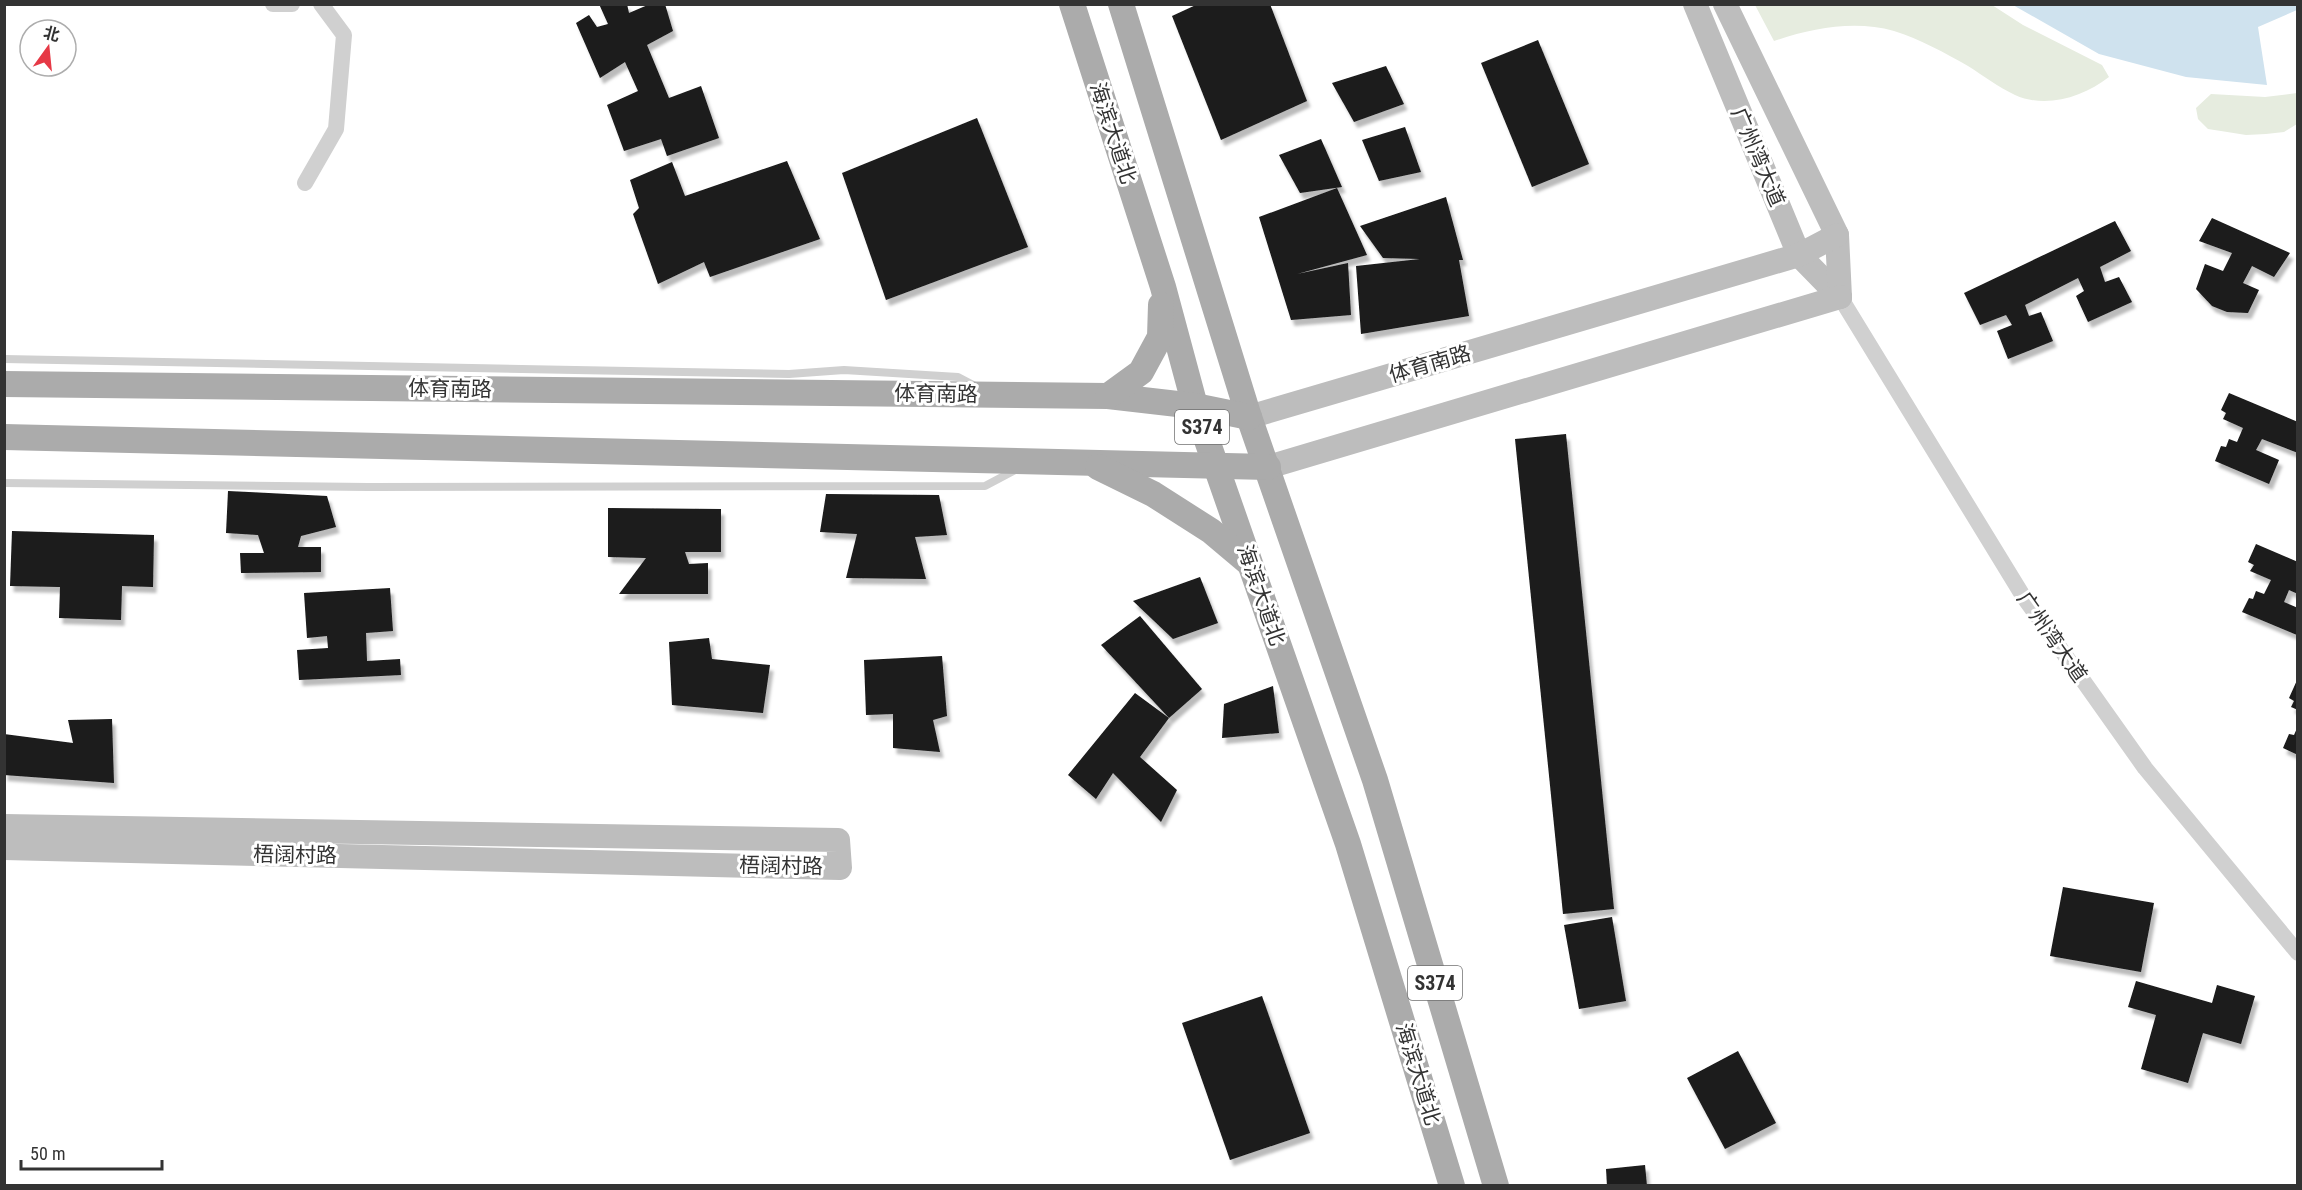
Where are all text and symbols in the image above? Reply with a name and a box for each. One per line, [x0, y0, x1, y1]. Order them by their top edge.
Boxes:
north arrow [18, 18, 78, 78]
text: 北 [42, 23, 62, 45]
street label: 海滨大道北 [1085, 79, 1141, 187]
street label: 广州湾大道 [1726, 104, 1790, 210]
street label: 体育南路 [1386, 341, 1474, 387]
street label: 体育南路 [408, 376, 492, 402]
street label: 体育南路 [894, 381, 978, 407]
road number: S374 [1175, 410, 1229, 444]
street label: 海滨大道北 [1233, 541, 1289, 649]
street label: 广州湾大道 [2012, 587, 2092, 687]
street label: 梧阔村路 [253, 842, 337, 868]
street label: 梧阔村路 [739, 853, 823, 879]
road number: S374 [1408, 966, 1462, 1000]
street label: 海滨大道北 [1391, 1020, 1445, 1128]
scale bar [21, 1133, 162, 1171]
text: 50 m [30, 1143, 65, 1164]

